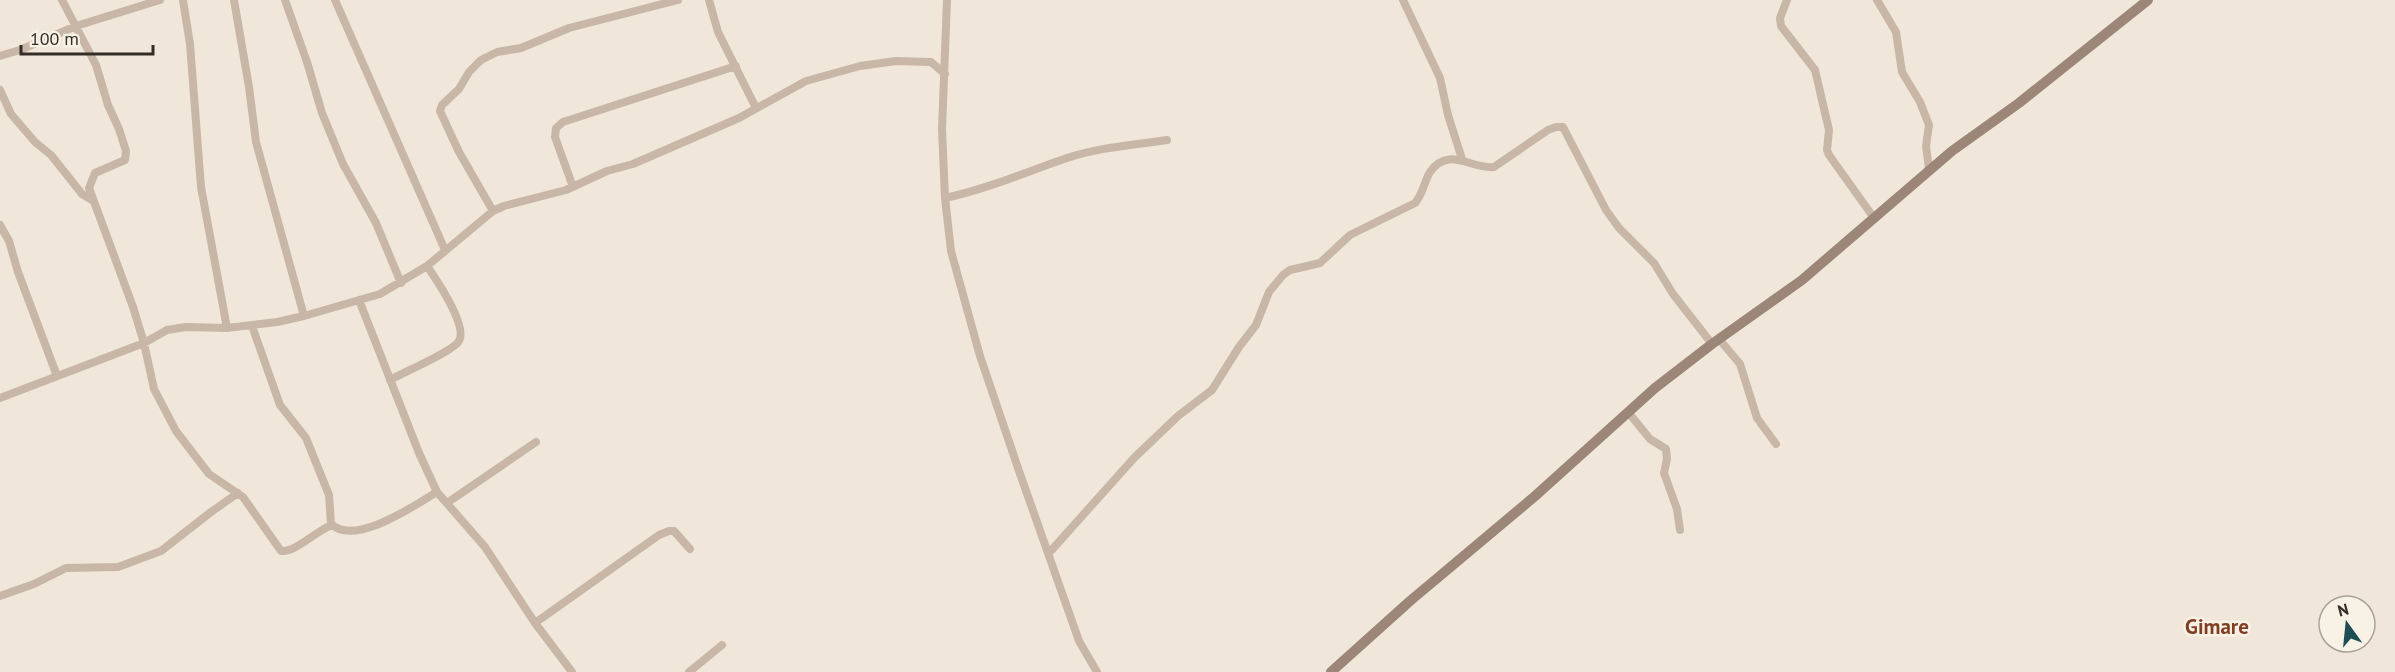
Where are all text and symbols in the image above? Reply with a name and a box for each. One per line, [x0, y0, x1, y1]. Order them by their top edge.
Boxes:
scale bar [21, 18, 153, 56]
text: 100 m [30, 27, 79, 50]
north arrow [2317, 594, 2377, 654]
text: N [2335, 598, 2351, 621]
district label: Gimare [2185, 613, 2249, 640]

